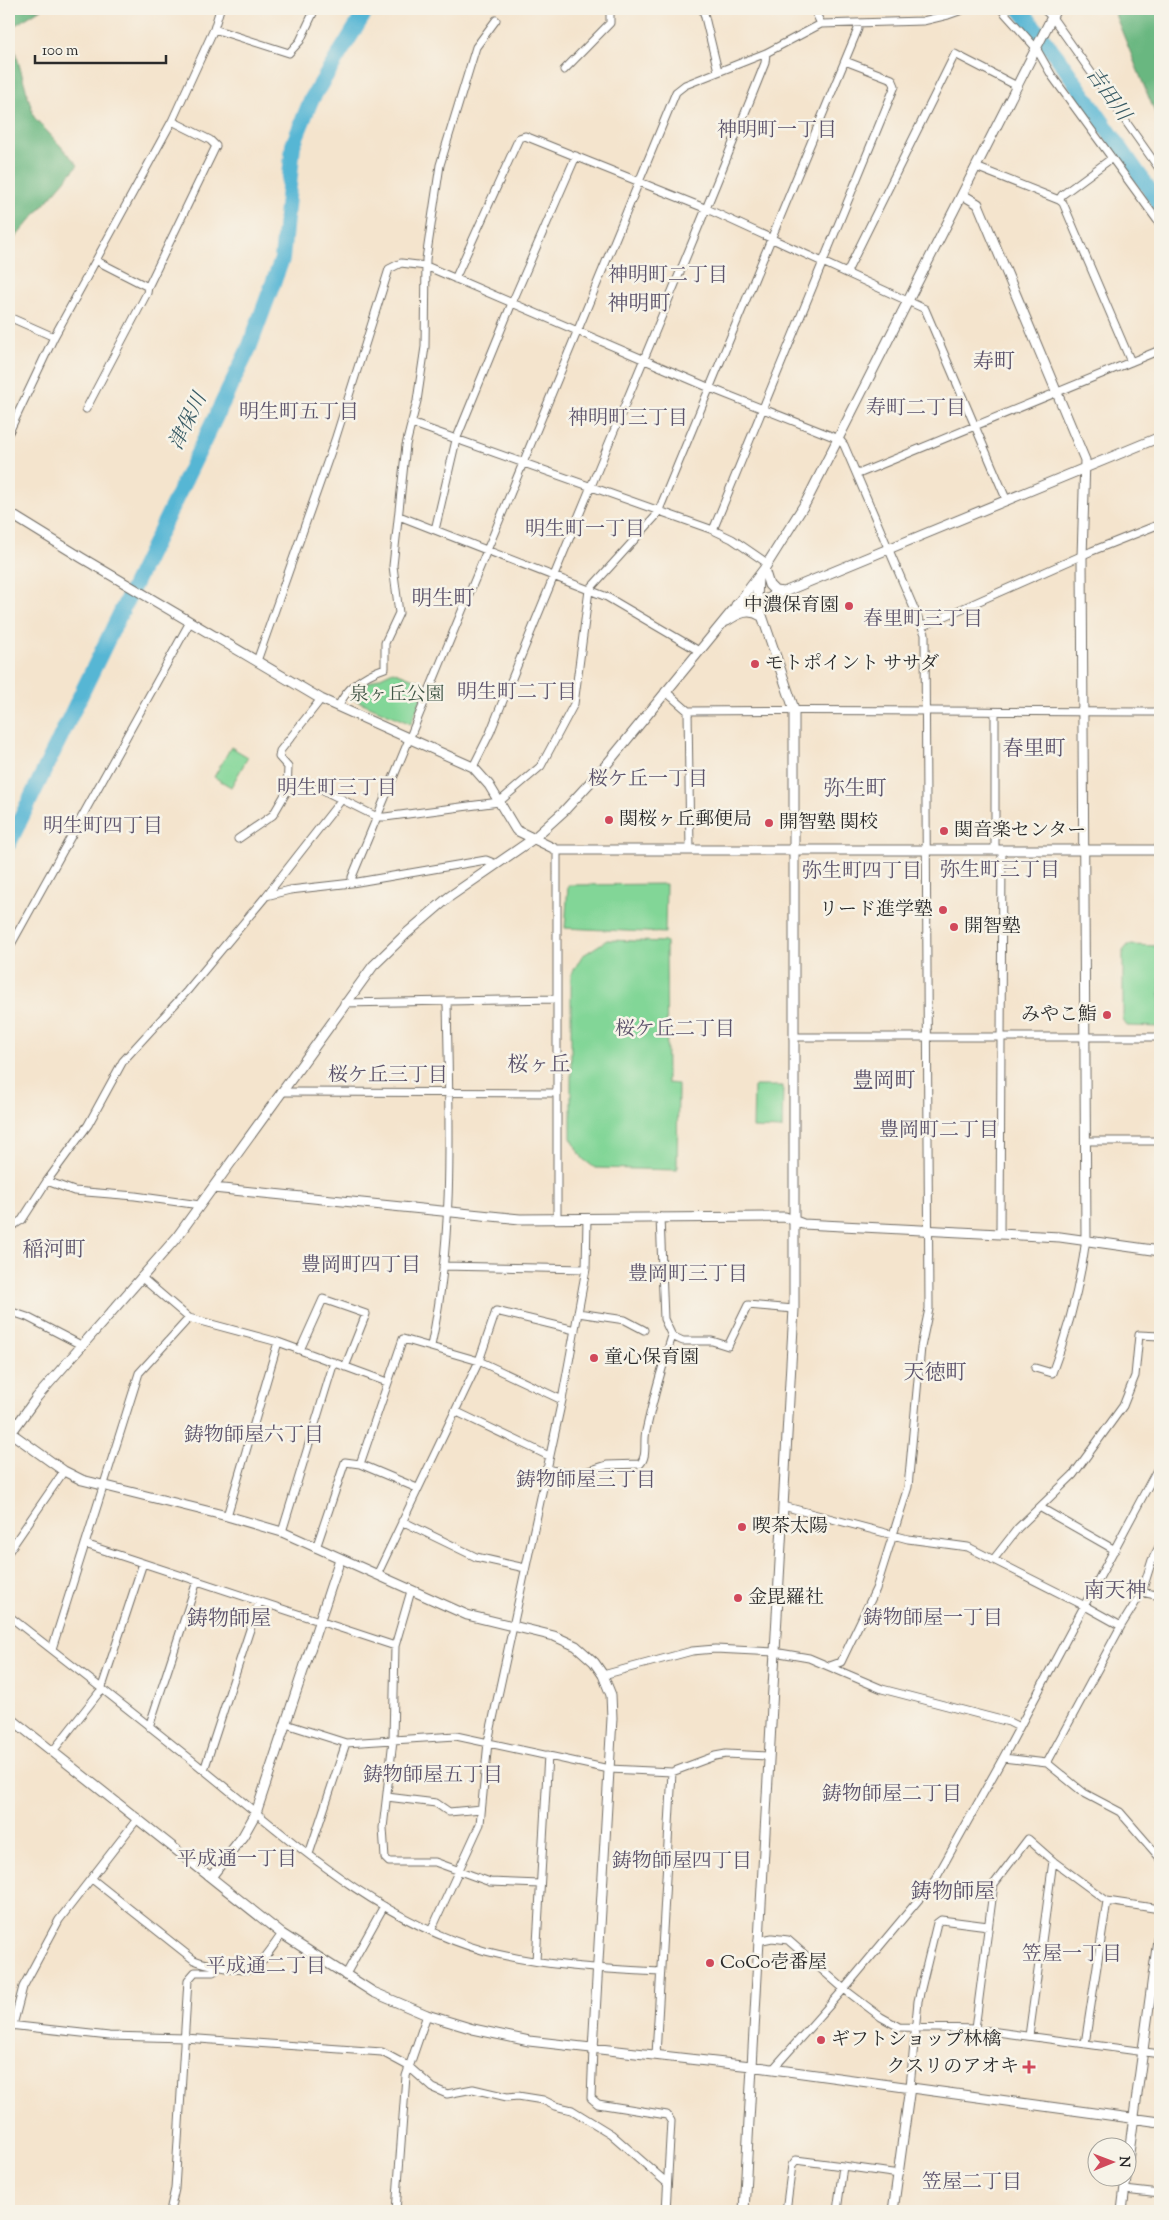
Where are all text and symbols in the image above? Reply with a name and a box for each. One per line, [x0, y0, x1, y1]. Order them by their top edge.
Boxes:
scale bar [35, 32, 166, 64]
text: 100 m [42, 41, 79, 62]
water label: 吉田川 [1078, 62, 1138, 129]
district label: 神明町一丁目 [717, 117, 837, 146]
district label: 神明町二丁目 [608, 262, 728, 291]
district label: 神明町 [608, 290, 671, 320]
district label: 寿町 [973, 348, 1015, 378]
water label: 津保川 [163, 387, 216, 455]
district label: 寿町二丁目 [866, 395, 966, 424]
district label: 明生町五丁目 [239, 399, 359, 428]
district label: 神明町三丁目 [568, 405, 688, 434]
district label: 明生町一丁目 [525, 516, 645, 545]
district label: 明生町 [412, 585, 475, 615]
place label: 中濃保育園 [744, 593, 839, 620]
marker: 中濃保育園 [843, 600, 855, 612]
district label: 春里町三丁目 [863, 606, 983, 635]
place label: モトポイント ササダ [765, 651, 939, 678]
marker: モトポイント ササダ [749, 658, 761, 670]
district label: 明生町二丁目 [457, 679, 577, 708]
park label: 泉ヶ丘公園 [349, 682, 445, 709]
district label: 春里町 [1003, 735, 1066, 765]
district label: 桜ケ丘一丁目 [588, 766, 708, 795]
district label: 明生町三丁目 [277, 775, 397, 804]
district label: 弥生町 [824, 775, 887, 805]
place label: 関桜ヶ丘郵便局 [619, 807, 752, 834]
place label: 開智塾 関校 [779, 810, 878, 837]
district label: 明生町四丁目 [43, 813, 163, 842]
marker: 関桜ヶ丘郵便局 [603, 814, 615, 826]
marker: 開智塾 関校 [763, 817, 775, 829]
place label: 関音楽センター [954, 818, 1086, 845]
marker: 関音楽センター [938, 825, 950, 837]
district label: 弥生町三丁目 [940, 857, 1060, 886]
district label: 弥生町四丁目 [802, 858, 922, 887]
place label: リード進学塾 [819, 897, 933, 924]
marker: リード進学塾 [937, 904, 949, 916]
place label: 開智塾 [964, 914, 1021, 941]
marker: 開智塾 [948, 921, 960, 933]
place label: みやこ鮨 [1021, 1002, 1097, 1029]
marker: みやこ鮨 [1101, 1009, 1113, 1021]
district label: 桜ケ丘二丁目 [615, 1016, 735, 1045]
district label: 桜ヶ丘 [508, 1051, 571, 1081]
district label: 桜ケ丘三丁目 [328, 1062, 448, 1091]
district label: 豊岡町 [853, 1067, 916, 1097]
district label: 豊岡町二丁目 [879, 1117, 999, 1146]
district label: 稲河町 [23, 1236, 86, 1266]
district label: 豊岡町四丁目 [301, 1252, 421, 1281]
district label: 豊岡町三丁目 [628, 1261, 748, 1290]
place label: 童心保育園 [604, 1345, 699, 1372]
marker: 童心保育園 [588, 1352, 600, 1364]
district label: 天徳町 [904, 1359, 967, 1389]
district label: 鋳物師屋六丁目 [184, 1422, 324, 1451]
district label: 鋳物師屋三丁目 [516, 1467, 656, 1496]
place label: 喫茶太陽 [752, 1514, 828, 1541]
marker: 喫茶太陽 [736, 1521, 748, 1533]
district label: 南天神 [1084, 1577, 1147, 1607]
place label: 金毘羅社 [748, 1585, 824, 1612]
marker: 金毘羅社 [732, 1592, 744, 1604]
district label: 鋳物師屋 [187, 1605, 271, 1635]
district label: 鋳物師屋一丁目 [863, 1605, 1003, 1634]
district label: 鋳物師屋五丁目 [363, 1762, 503, 1791]
district label: 鋳物師屋二丁目 [822, 1781, 962, 1810]
district label: 平成通一丁目 [177, 1846, 297, 1875]
district label: 鋳物師屋四丁目 [612, 1848, 752, 1877]
district label: 鋳物師屋 [911, 1878, 995, 1908]
district label: 笠屋一丁目 [1022, 1941, 1122, 1970]
place label: CoCo壱番屋 [720, 1950, 827, 1977]
district label: 平成通二丁目 [206, 1953, 326, 1982]
marker: CoCo壱番屋 [704, 1957, 716, 1969]
place label: ギフトショップ林檎 [831, 2027, 1002, 2054]
marker: ギフトショップ林檎 [815, 2034, 827, 2046]
place label: クスリのアオキ [886, 2054, 1019, 2081]
marker: クスリのアオキ [1023, 2061, 1035, 2073]
north arrow [1086, 2138, 1136, 2188]
text: N [1113, 2156, 1133, 2168]
district label: 笠屋二丁目 [922, 2169, 1022, 2198]

